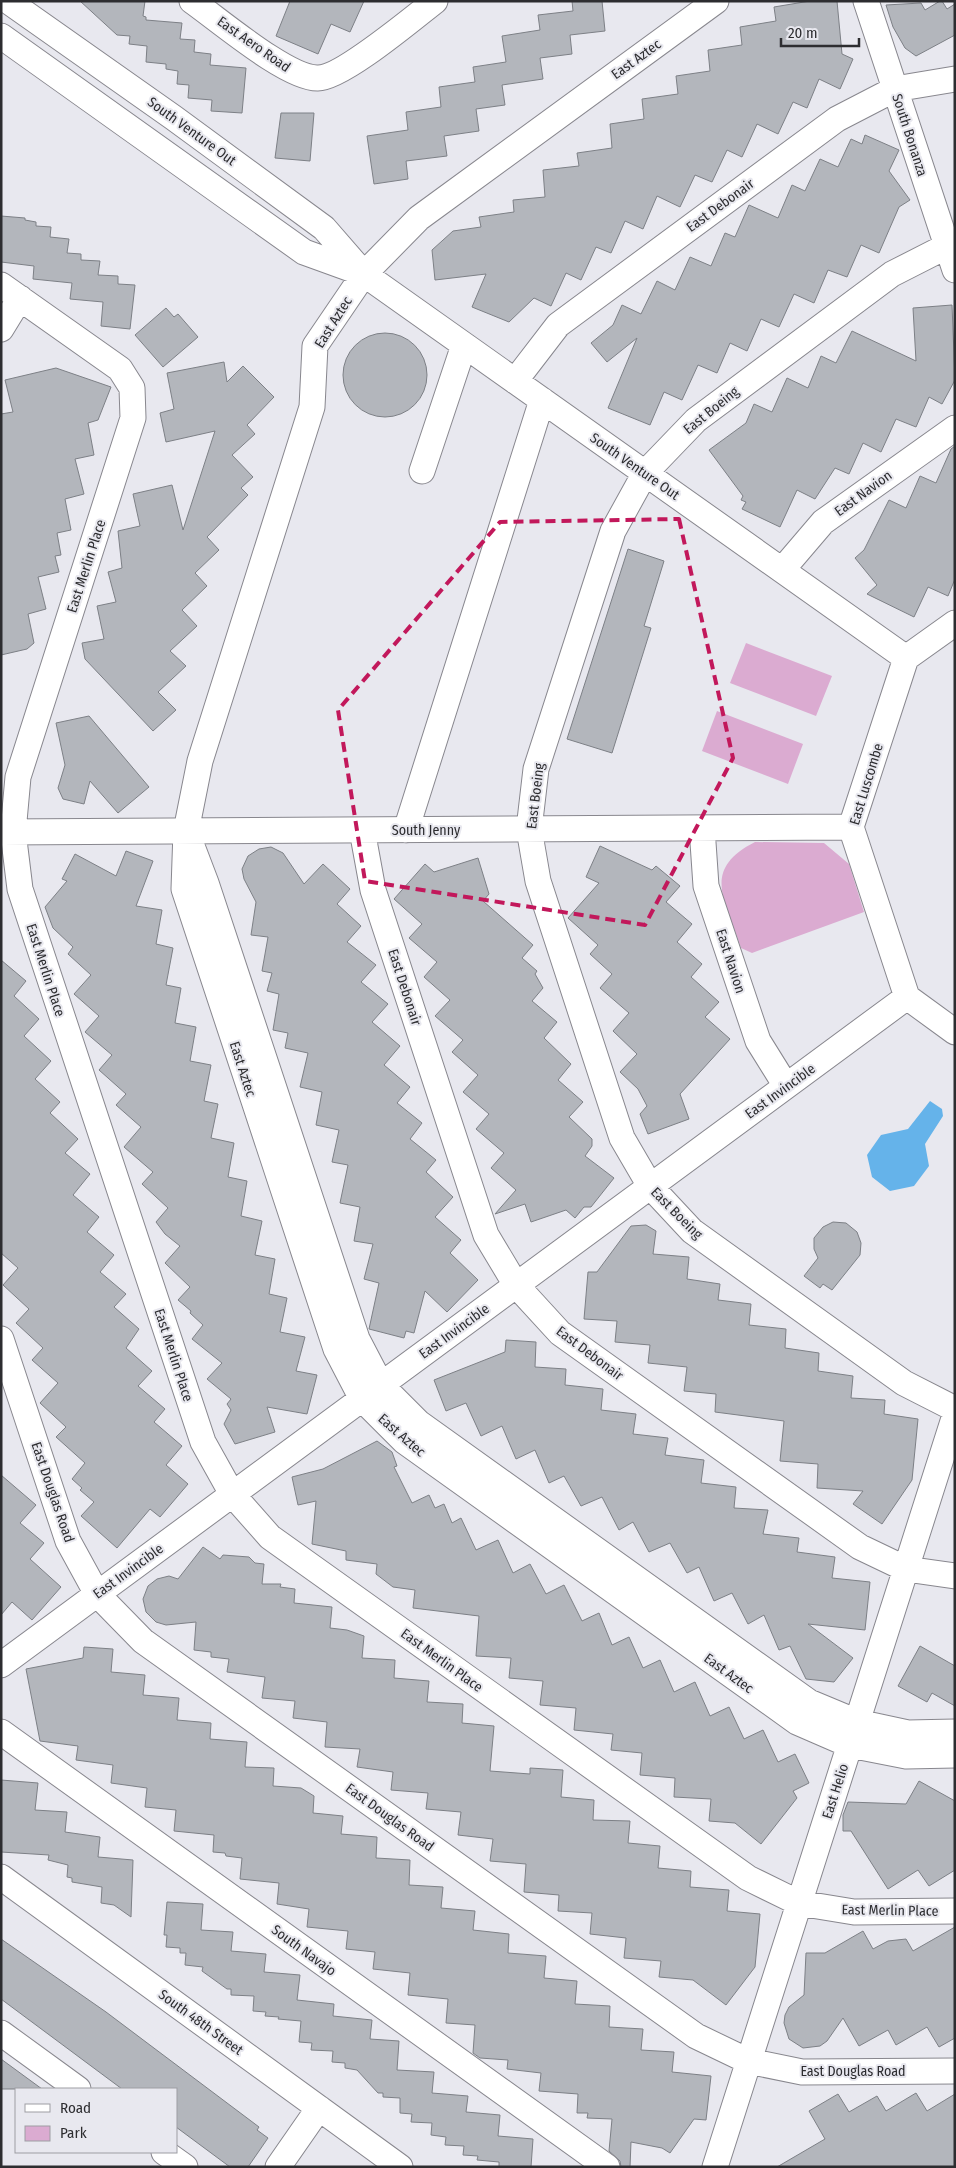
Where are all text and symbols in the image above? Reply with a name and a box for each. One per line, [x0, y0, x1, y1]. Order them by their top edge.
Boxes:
street label: East Aero Road [214, 13, 294, 76]
scale bar [781, 15, 858, 47]
text: 20 m [788, 24, 818, 42]
street label: East Aztec [608, 36, 664, 83]
street label: South Bonanza [888, 92, 931, 179]
street label: South Venture Out [144, 94, 240, 169]
street label: East Debonair [683, 175, 758, 236]
street label: East Aztec [311, 294, 356, 351]
street label: East Boeing [680, 383, 743, 438]
street label: South Venture Out [587, 429, 683, 504]
street label: East Navion [831, 467, 895, 520]
street label: East Merlin Place [63, 517, 110, 615]
street label: East Luscombe [846, 741, 887, 827]
street label: East Boeing [523, 762, 548, 830]
street label: South Jenny [392, 822, 461, 839]
street label: East Merlin Place [22, 921, 69, 1019]
street label: East Navion [712, 927, 749, 995]
street label: East Debonair [384, 947, 425, 1028]
street label: East Aztec [226, 1039, 259, 1099]
street label: East Invincible [742, 1060, 819, 1123]
street label: East Boeing [647, 1184, 706, 1243]
street label: East Invincible [416, 1300, 493, 1363]
street label: East Merlin Place [150, 1306, 197, 1404]
street label: East Debonair [553, 1323, 627, 1384]
street label: East Aztec [375, 1410, 429, 1461]
street label: East Douglas Road [27, 1440, 78, 1545]
street label: East Invincible [90, 1540, 167, 1603]
street label: East Merlin Place [397, 1625, 486, 1696]
street label: East Aztec [701, 1650, 757, 1697]
street label: East Helio [819, 1761, 852, 1821]
street label: East Douglas Road [342, 1780, 437, 1855]
street label: East Merlin Place [841, 1901, 939, 1920]
street label: South Navajo [268, 1921, 339, 1980]
street label: South 48th Street [155, 1986, 247, 2059]
street label: East Douglas Road [800, 2063, 906, 2080]
legend [15, 2088, 178, 2153]
text: Road [60, 2099, 91, 2117]
text: Park [60, 2124, 87, 2142]

